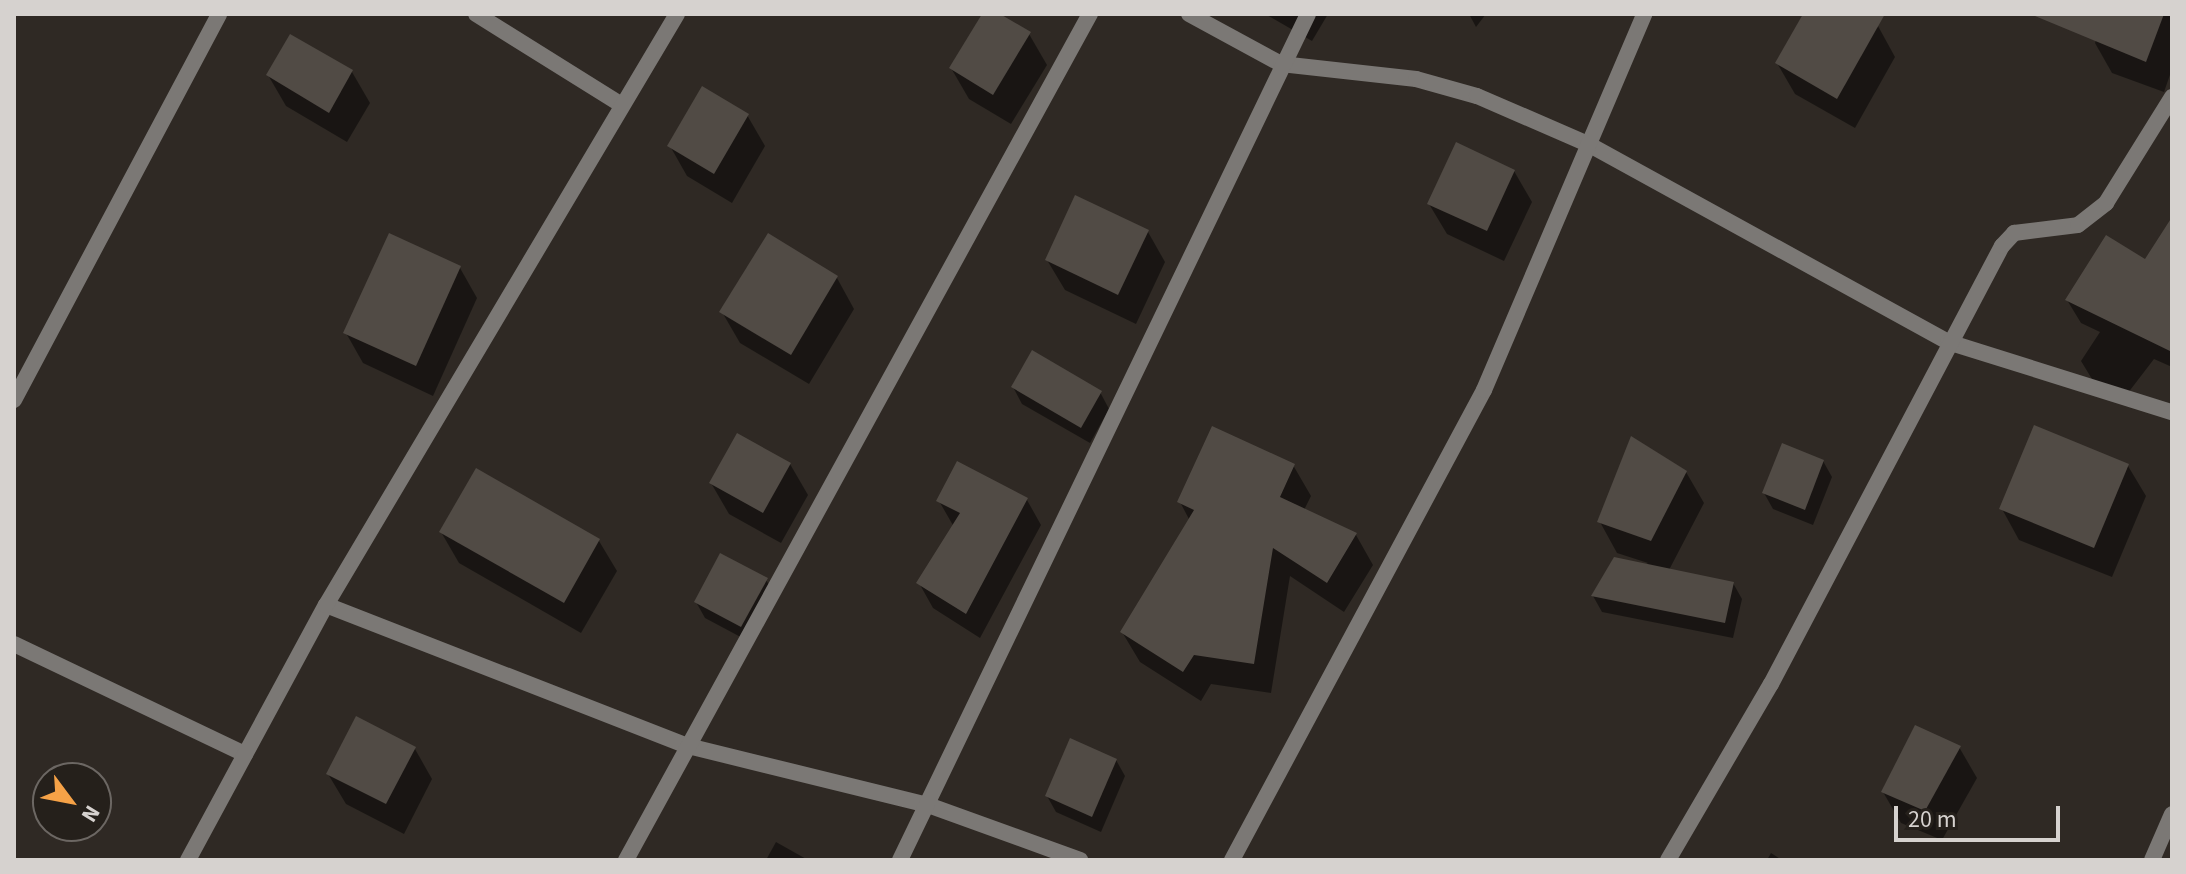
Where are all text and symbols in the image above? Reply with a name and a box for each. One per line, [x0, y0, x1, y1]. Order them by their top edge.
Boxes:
north arrow [32, 762, 112, 842]
scale bar [1898, 790, 2064, 840]
text: N [73, 799, 108, 828]
text: 20 m [1908, 802, 1957, 837]

